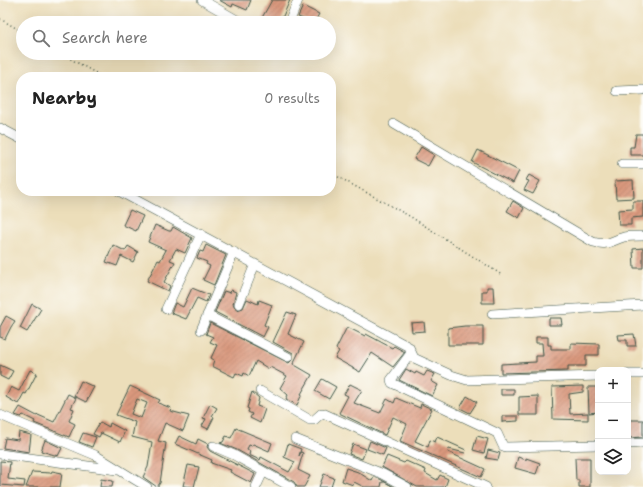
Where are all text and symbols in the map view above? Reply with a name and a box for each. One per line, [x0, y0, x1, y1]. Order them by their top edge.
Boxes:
search box [16, 16, 336, 60]
icon: search [30, 27, 52, 49]
text: Search here [62, 28, 148, 48]
text: Nearby [32, 87, 97, 109]
text: 0 results [264, 90, 320, 107]
map controls [595, 367, 631, 475]
button: + [595, 367, 631, 403]
button: − [595, 403, 631, 439]
button: layers [595, 439, 631, 475]

